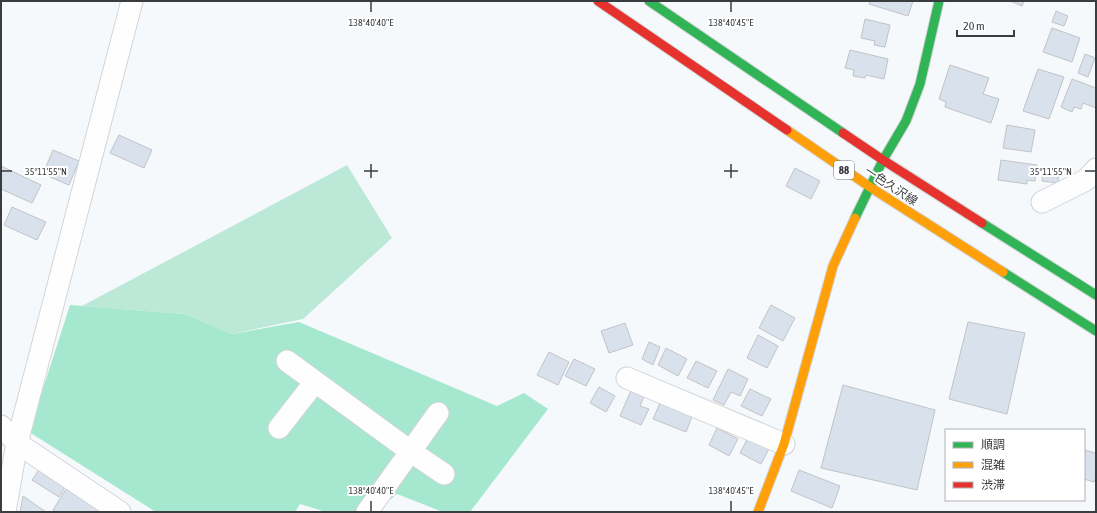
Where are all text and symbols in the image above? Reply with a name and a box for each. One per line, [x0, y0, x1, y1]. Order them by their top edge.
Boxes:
scale bar [957, 12, 1014, 38]
text: 138°40'40"E [349, 17, 394, 28]
text: 138°40'45"E [709, 17, 754, 28]
text: 20 m [963, 19, 985, 33]
road number: 88 [834, 161, 854, 179]
street label: 一色久沢線 [862, 164, 920, 208]
text: 35°11'55"N [25, 166, 67, 177]
text: 35°11'55"N [1030, 166, 1072, 177]
legend [945, 429, 1085, 501]
text: 順調 [981, 438, 1005, 452]
text: 混雑 [981, 458, 1005, 472]
text: 渋滞 [981, 478, 1005, 492]
text: 138°40'40"E [349, 485, 394, 496]
text: 138°40'45"E [709, 485, 754, 496]

